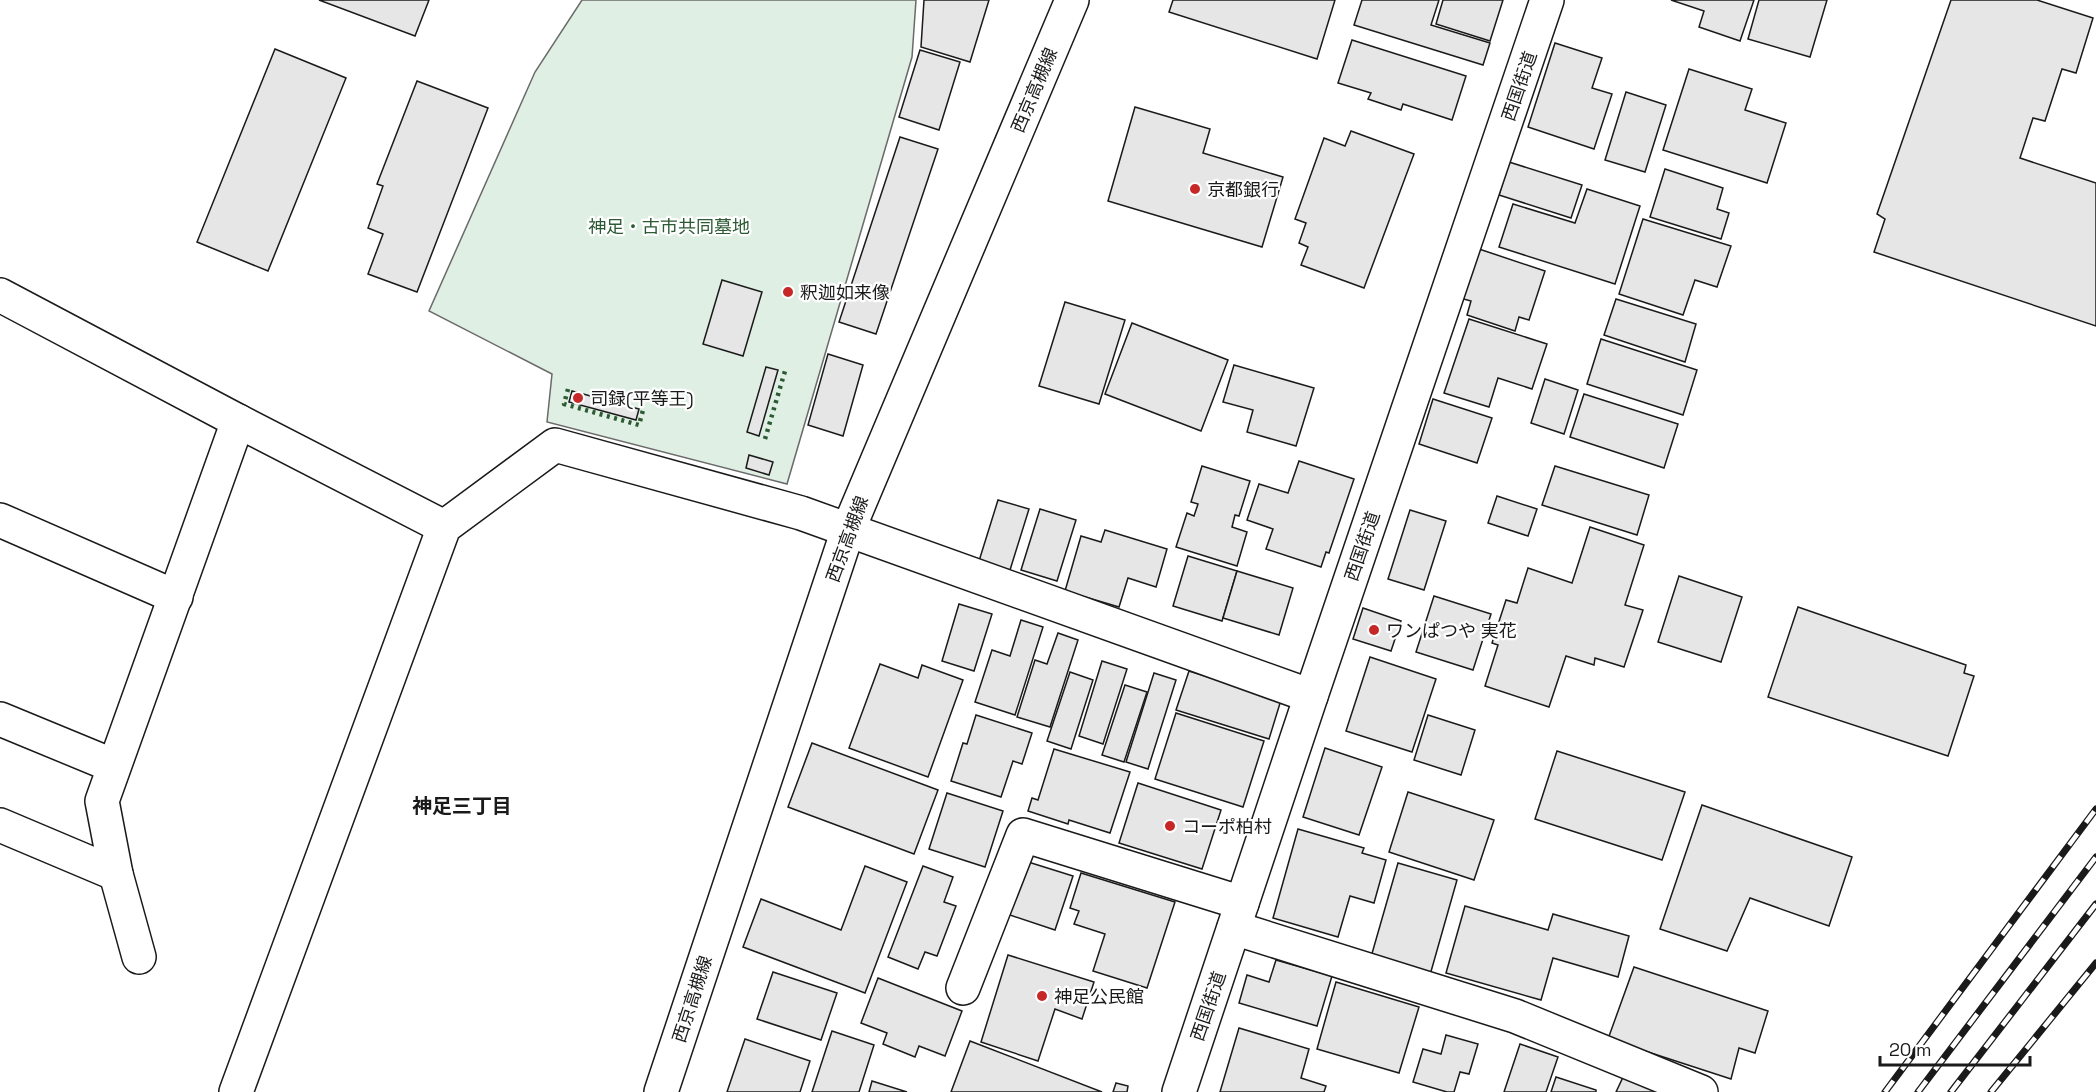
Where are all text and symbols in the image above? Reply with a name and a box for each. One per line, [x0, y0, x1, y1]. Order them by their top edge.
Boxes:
street label: 西京高槻線 [1006, 44, 1062, 136]
street label: 西国街道 [1496, 48, 1542, 124]
place label: 京都銀行 [1207, 178, 1279, 201]
marker: 京都銀行 [1188, 182, 1202, 196]
park label: 神足・古市共同墓地 [588, 215, 750, 238]
place label: 釈迦如来像 [800, 281, 890, 304]
marker: 釈迦如来像 [781, 285, 795, 299]
place label: 司録(平等王) [590, 387, 694, 410]
marker: 司録(平等王) [571, 391, 585, 405]
street label: 西京高槻線 [821, 493, 873, 585]
street label: 西国街道 [1339, 508, 1385, 584]
place label: ワンぱつや 実花 [1386, 619, 1517, 642]
marker: ワンぱつや 実花 [1367, 623, 1381, 637]
district label: 神足三丁目 [412, 793, 512, 819]
place label: コーポ柏村 [1182, 815, 1272, 838]
marker: コーポ柏村 [1163, 819, 1177, 833]
street label: 西京高槻線 [667, 953, 717, 1045]
street label: 西国街道 [1185, 968, 1231, 1044]
place label: 神足公民館 [1054, 985, 1144, 1008]
marker: 神足公民館 [1035, 989, 1049, 1003]
scale bar [1880, 1029, 2030, 1067]
text: 20 m [1889, 1038, 1932, 1061]

